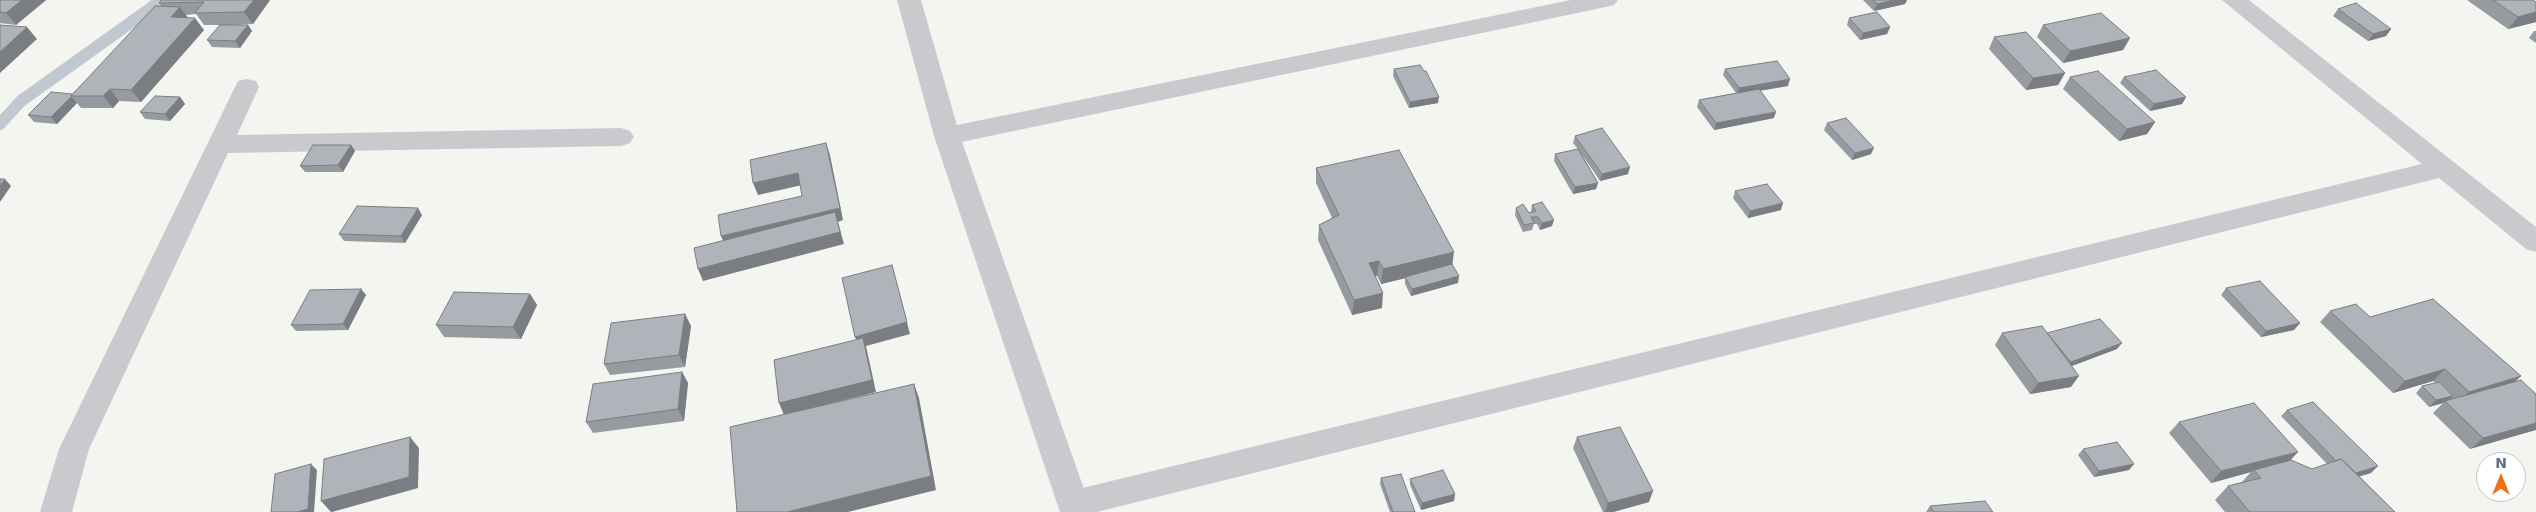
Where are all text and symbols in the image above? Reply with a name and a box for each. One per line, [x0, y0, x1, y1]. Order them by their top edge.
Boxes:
north arrow [2476, 452, 2526, 502]
text: N [2495, 455, 2507, 471]

